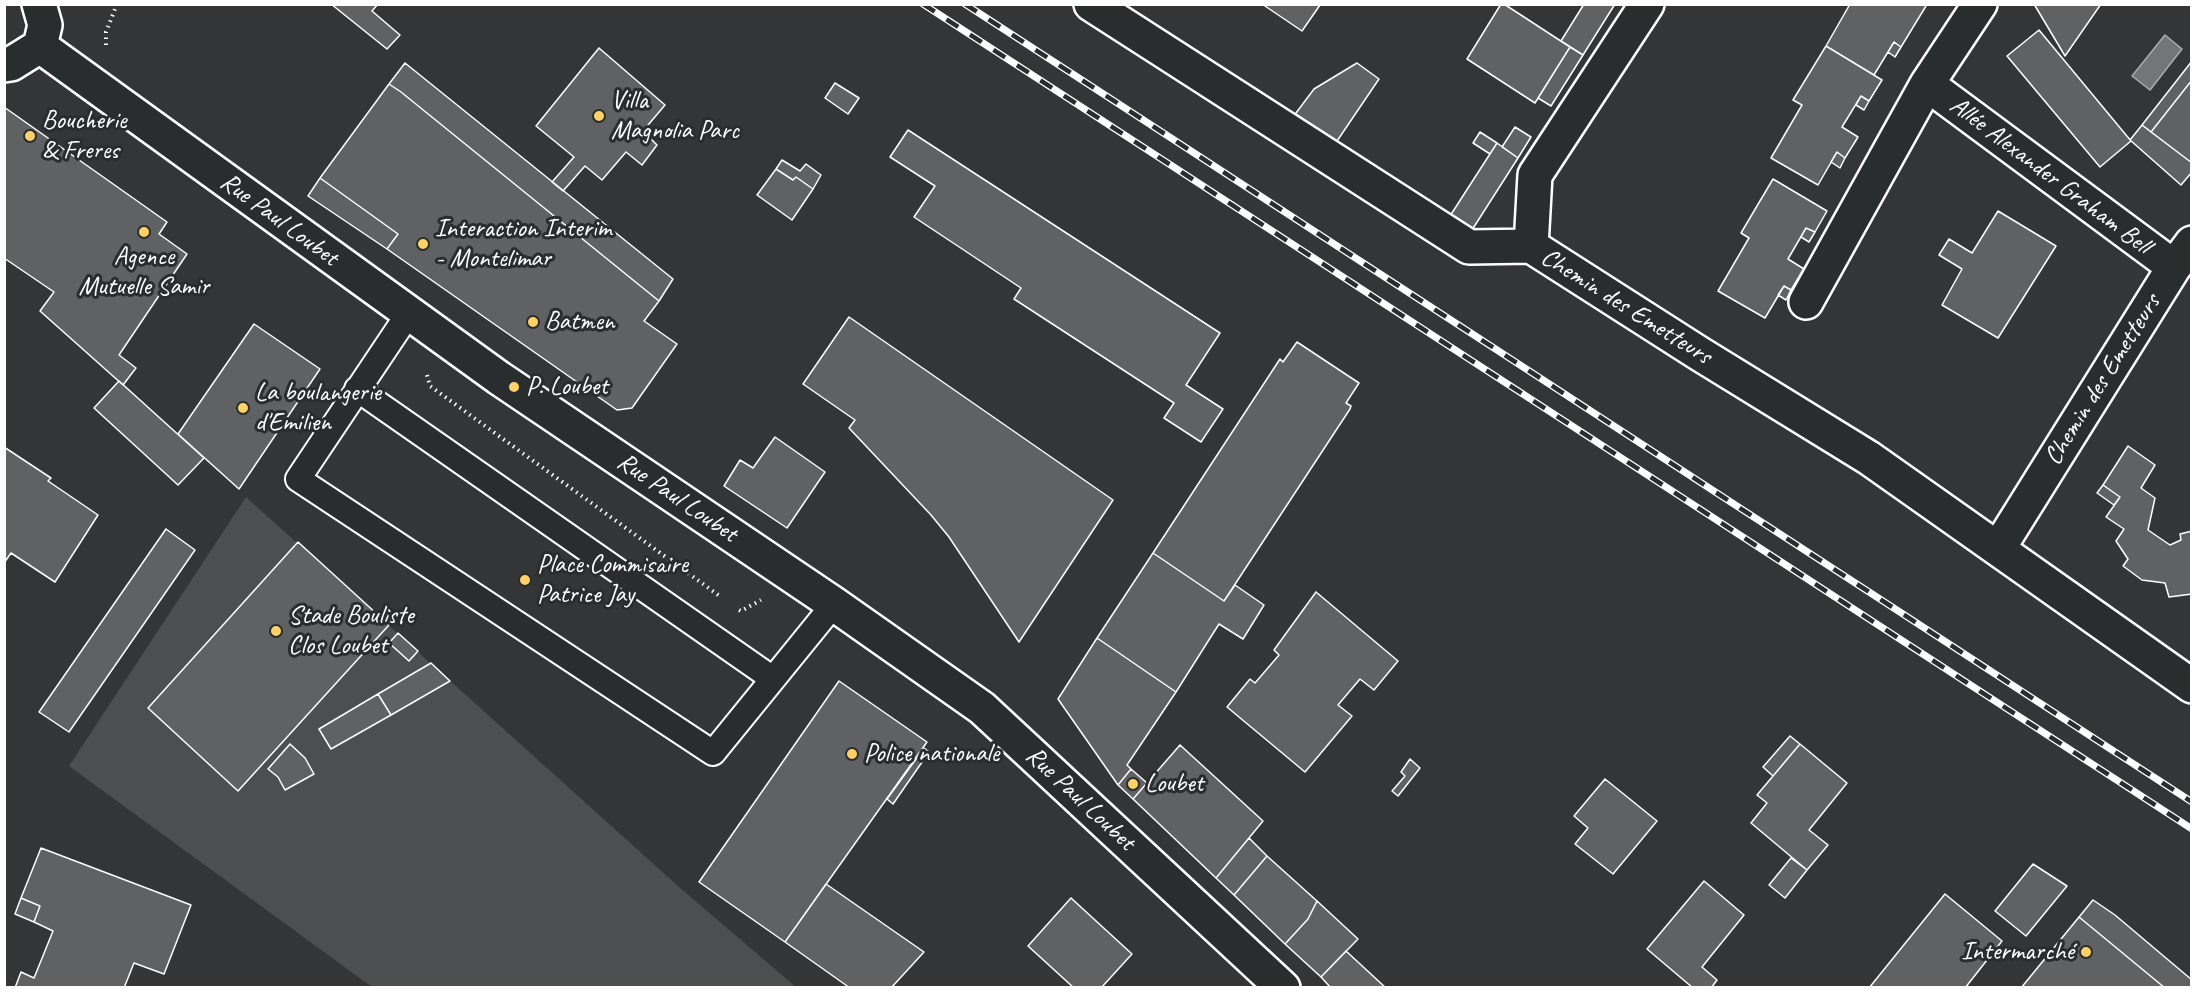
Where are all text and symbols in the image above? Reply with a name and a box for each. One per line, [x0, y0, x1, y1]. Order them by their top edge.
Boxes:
place label: Villa Magnolia Parc [611, 85, 739, 146]
street label: Allée Alexander Graham Bell [1943, 90, 2157, 262]
place label: Boucherie & Freres [42, 105, 126, 166]
marker: Villa Magnolia Parc [592, 109, 606, 123]
marker: Boucherie & Freres [23, 129, 37, 143]
street label: Rue Paul Loubet [214, 167, 344, 273]
place label: Interaction Interim - Montelimar [435, 213, 611, 274]
marker: Agence Mutuelle Samir [137, 225, 151, 239]
marker: Interaction Interim - Montelimar [416, 237, 430, 251]
place label: Agence Mutuelle Samir [79, 241, 209, 302]
street label: Chemin des Emetteurs [1535, 242, 1717, 372]
street label: Chemin des Emetteurs [2038, 289, 2168, 471]
place label: Batmen [545, 306, 615, 338]
marker: Batmen [526, 315, 540, 329]
place label: P. Loubet [526, 371, 608, 403]
place label: La boulangerie d'Emilien [255, 377, 381, 438]
marker: P. Loubet [507, 380, 521, 394]
marker: La boulangerie d'Emilien [236, 401, 250, 415]
street label: Rue Paul Loubet [611, 446, 743, 550]
place label: Place Commisaire Patrice Jay [537, 549, 688, 610]
marker: Place Commisaire Patrice Jay [518, 573, 532, 587]
place label: Stade Bouliste Clos Loubet [288, 600, 414, 662]
marker: Stade Bouliste Clos Loubet [269, 624, 283, 638]
place label: Police nationale [864, 738, 999, 770]
street label: Rue Paul Loubet [1019, 740, 1141, 858]
marker: Police nationale [845, 747, 859, 761]
place label: Loubet [1145, 768, 1203, 800]
marker: Loubet [1126, 777, 1140, 791]
place label: Intermarché [1961, 936, 2074, 968]
marker: Intermarché [2079, 945, 2093, 959]

